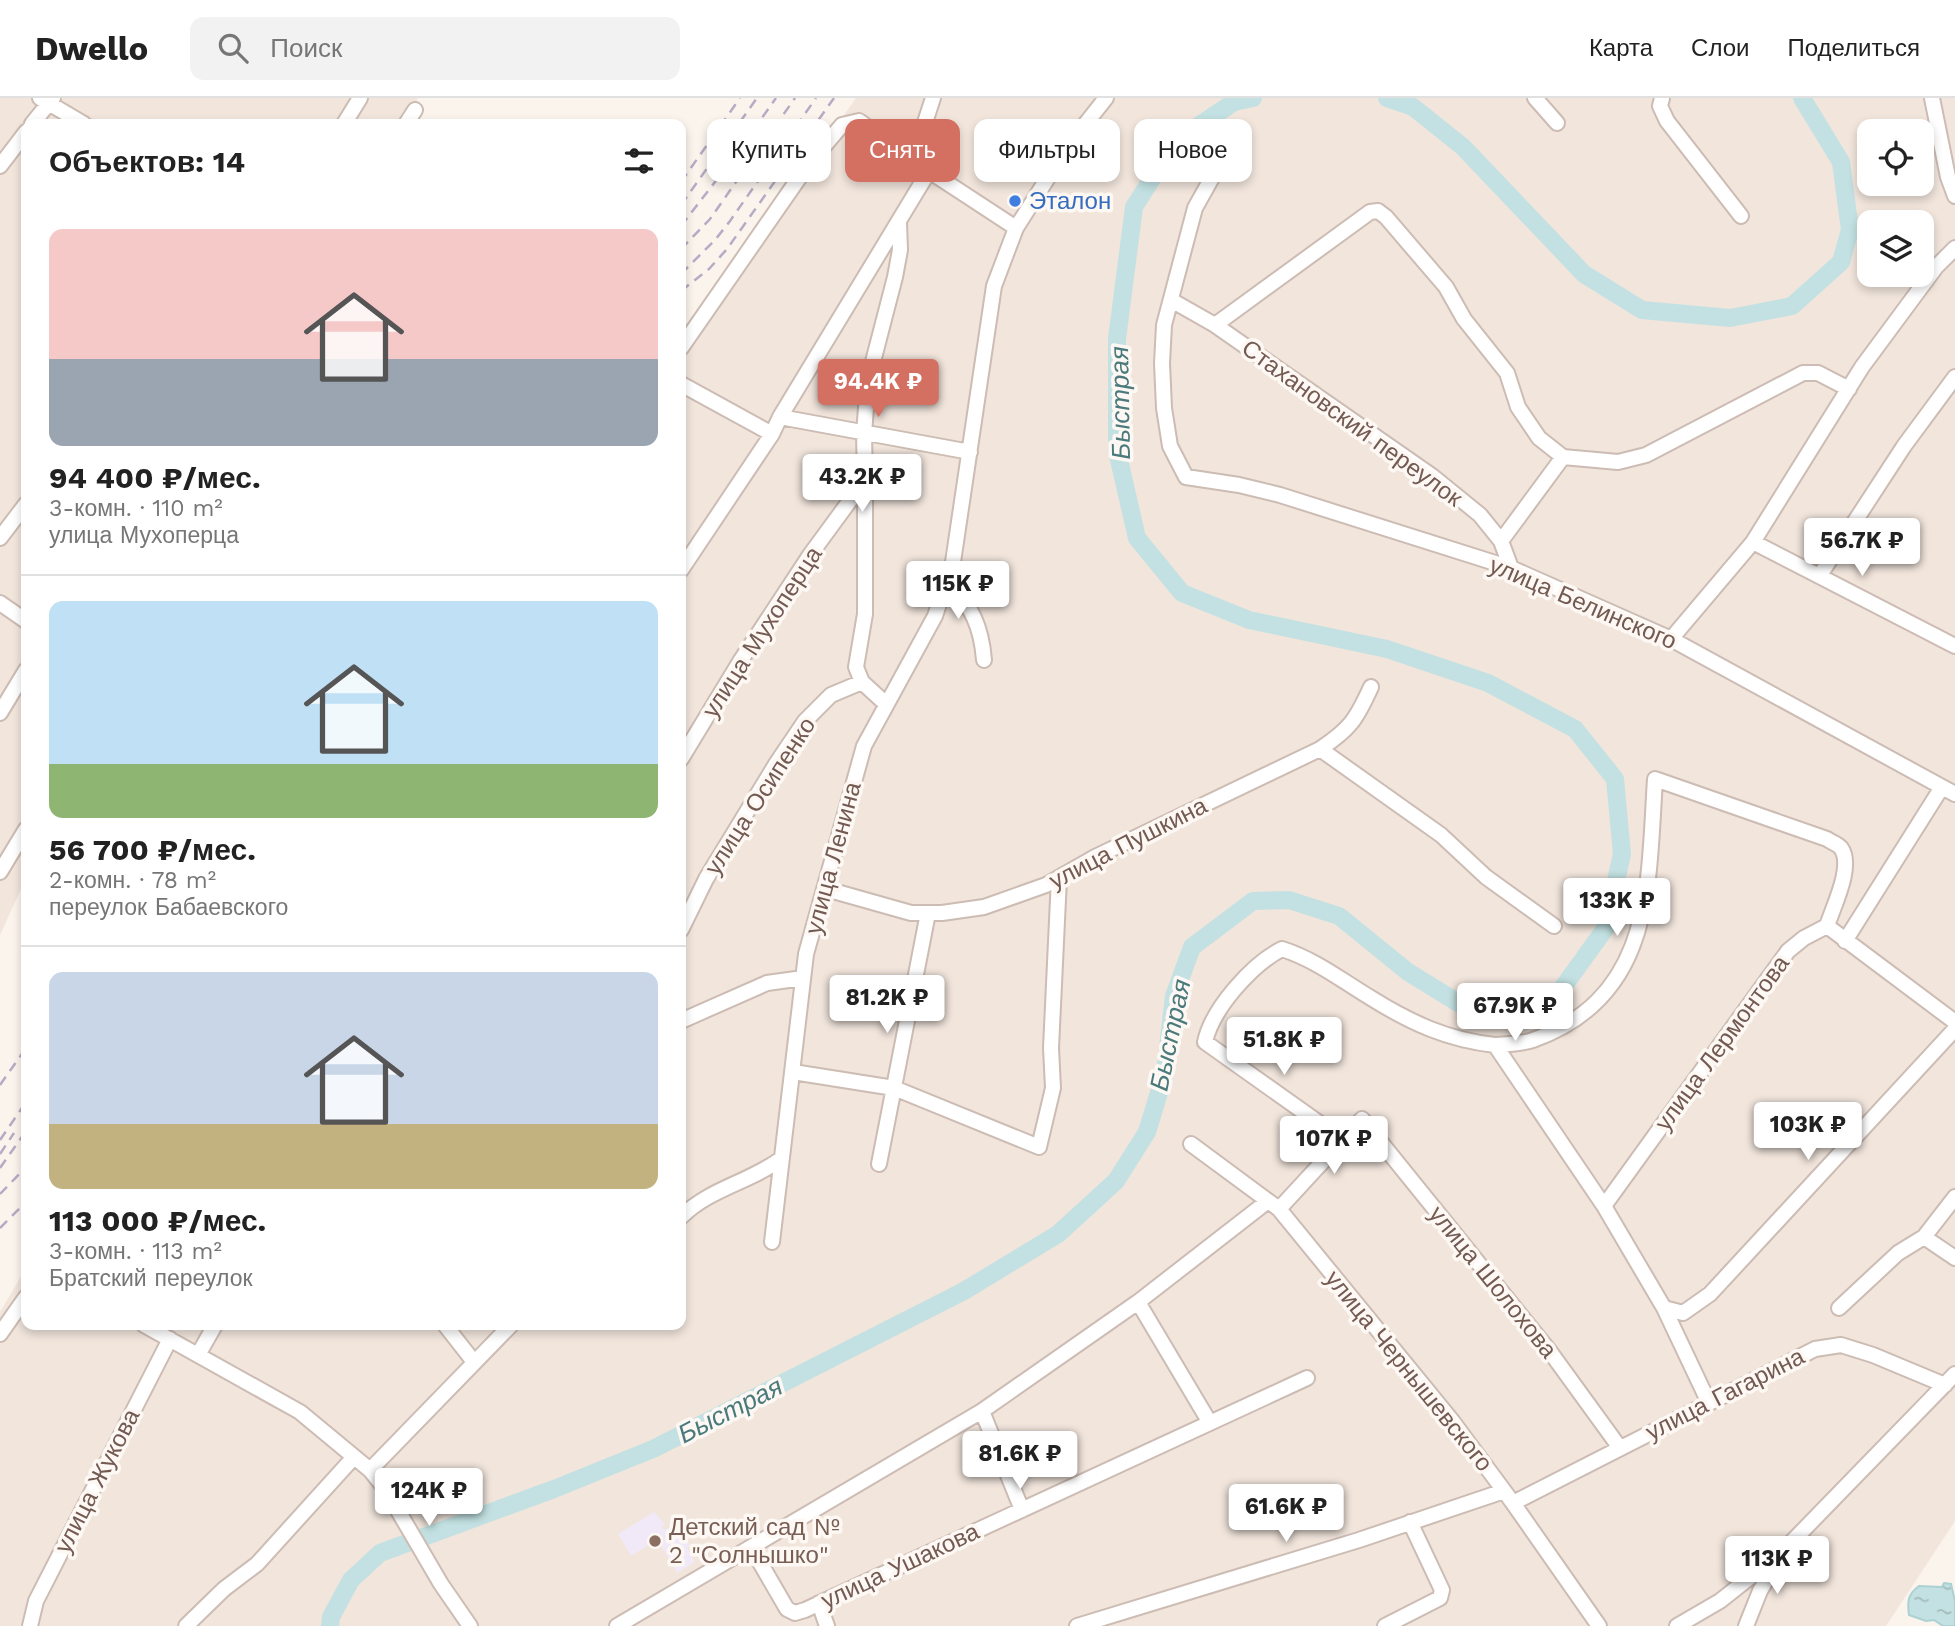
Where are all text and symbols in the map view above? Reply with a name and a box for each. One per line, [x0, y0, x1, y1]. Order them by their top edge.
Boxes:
search box [190, 17, 680, 80]
text: Dwello [35, 29, 148, 68]
icon: search [214, 29, 252, 67]
text: Поиск [270, 33, 342, 63]
text: Карта [1589, 34, 1653, 62]
text: Слои [1691, 34, 1749, 62]
text: Поделиться [1787, 34, 1920, 62]
chip: Купить [707, 119, 831, 182]
chip: Снять [845, 119, 960, 182]
chip: Фильтры [974, 119, 1120, 182]
chip: Новое [1134, 119, 1252, 182]
map controls [1857, 119, 1934, 287]
button: locate [1857, 119, 1934, 196]
icon: filters [620, 142, 658, 180]
text: Объектов: 14 [49, 144, 245, 179]
place label: Эталон [1029, 187, 1111, 215]
marker: Эталон [1007, 193, 1023, 209]
button: layers [1857, 210, 1934, 287]
icon: home [291, 274, 417, 400]
street label: Стахановский переулок [1236, 334, 1468, 513]
water label: Быстрая [1104, 346, 1136, 460]
pin: 94.4K ₽ [813, 360, 943, 419]
text: 94.4K ₽ [834, 368, 922, 395]
pin: 43.2K ₽ [797, 454, 927, 514]
text: 94 400 ₽/мес. [49, 460, 261, 495]
text: 43.2K ₽ [818, 463, 906, 490]
text: 3-комн. · 110 m² [49, 495, 223, 522]
pin: 56.7K ₽ [1797, 518, 1927, 578]
text: улица Мухоперца [49, 522, 239, 549]
text: 56.7K ₽ [1820, 527, 1904, 554]
street label: улица Мухоперца [696, 541, 828, 723]
street label: улица Белинского [1485, 551, 1681, 655]
pin: 115K ₽ [901, 561, 1015, 621]
text: 115K ₽ [922, 570, 994, 597]
icon: home [291, 646, 417, 772]
street label: улица Осипенко [699, 712, 821, 880]
street label: улица Ленина [799, 778, 867, 937]
street label: улица Пушкина [1044, 791, 1212, 895]
text: 56 700 ₽/мес. [49, 832, 256, 867]
text: 2-комн. · 78 m² [49, 867, 216, 894]
pin: 133K ₽ [1560, 878, 1674, 938]
text: 133K ₽ [1579, 887, 1655, 914]
text: переулок Бабаевского [49, 894, 288, 921]
street label: улица Лермонтова [1649, 949, 1795, 1136]
pin: 81.2K ₽ [822, 976, 952, 1035]
water label: Быстрая [1144, 976, 1196, 1093]
text: 81.2K ₽ [846, 984, 928, 1011]
pin: 67.9K ₽ [1450, 984, 1580, 1043]
text: 67.9K ₽ [1473, 992, 1557, 1019]
icon: home [291, 1017, 417, 1143]
pin: 51.8K ₽ [1219, 1018, 1349, 1077]
text: 51.8K ₽ [1243, 1026, 1325, 1053]
pin: 103K ₽ [1751, 1102, 1865, 1162]
text: 103K ₽ [1770, 1111, 1846, 1138]
pin: 107K ₽ [1277, 1116, 1391, 1176]
text: 107K ₽ [1296, 1125, 1372, 1152]
street label: улица Шолохова [1423, 1200, 1563, 1364]
text: 113 000 ₽/мес. [49, 1203, 266, 1238]
text: 3-комн. · 113 m² [49, 1238, 222, 1265]
text: Братский переулок [49, 1265, 253, 1292]
street label: улица Чернышевского [1319, 1265, 1499, 1477]
street label: улица Гагарина [1641, 1342, 1809, 1446]
water label: Быстрая [673, 1371, 787, 1449]
street label: улица Жукова [49, 1404, 146, 1558]
pin: 81.6K ₽ [955, 1432, 1085, 1491]
text: 81.6K ₽ [978, 1440, 1062, 1467]
pin: 124K ₽ [372, 1468, 486, 1528]
text: 124K ₽ [391, 1477, 467, 1504]
pin: 61.6K ₽ [1221, 1484, 1351, 1544]
text: 61.6K ₽ [1245, 1493, 1327, 1520]
place label: Детский сад № 2 "Солнышко" [669, 1513, 840, 1569]
street label: улица Ушакова [817, 1517, 984, 1615]
marker: Детский сад № 2 "Солнышко" [647, 1533, 663, 1549]
pin: 113K ₽ [1720, 1536, 1834, 1596]
text: 113K ₽ [1741, 1545, 1813, 1572]

